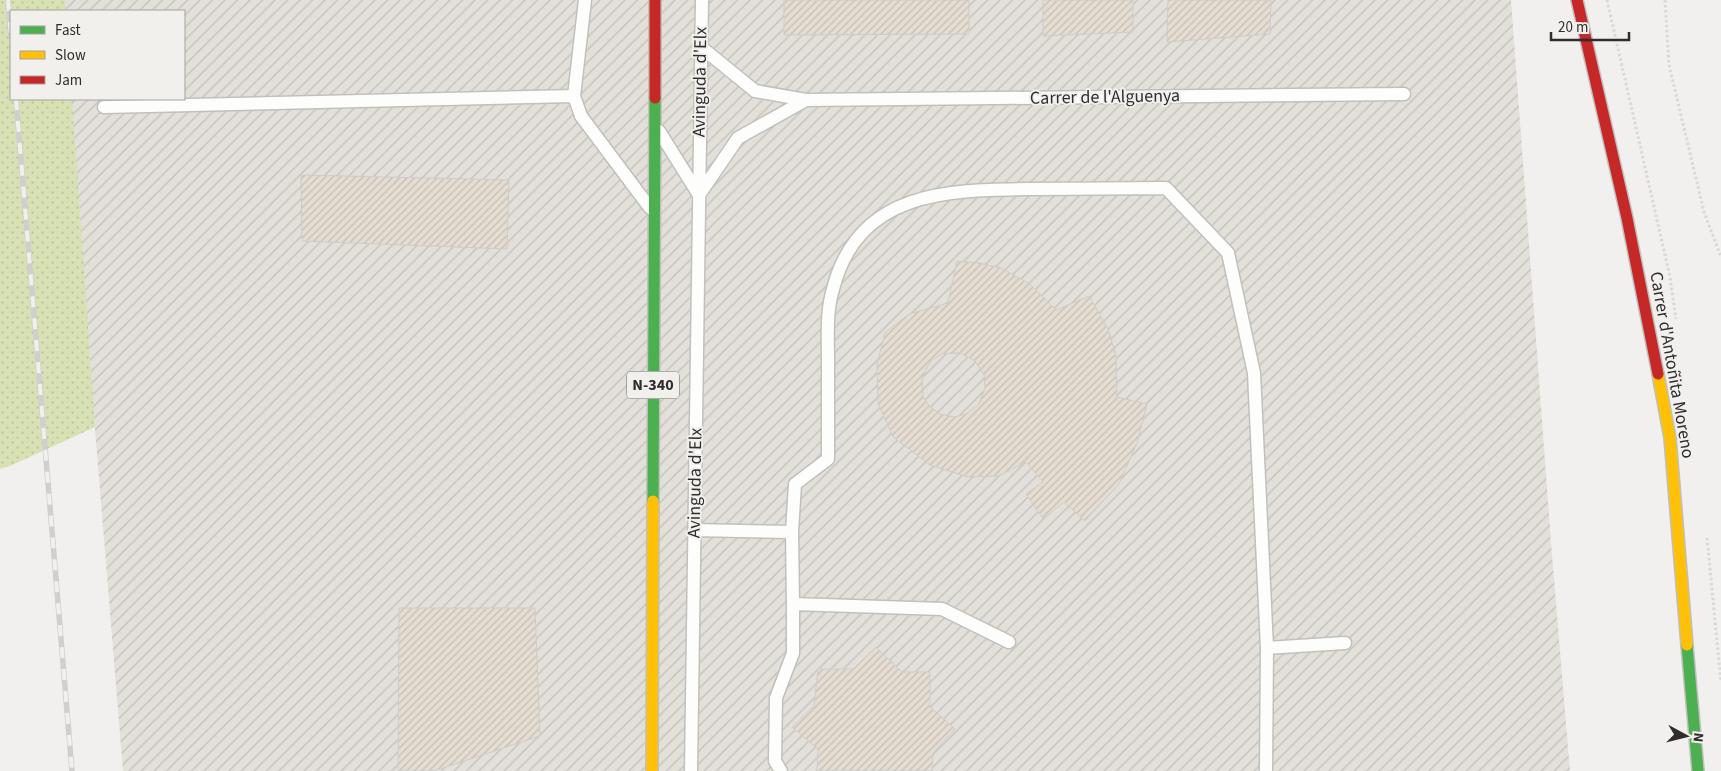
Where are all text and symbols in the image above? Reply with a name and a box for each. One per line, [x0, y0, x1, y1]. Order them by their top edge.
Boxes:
legend [10, 10, 185, 100]
scale bar [1551, 10, 1628, 42]
text: 20 m [1558, 17, 1588, 38]
text: Fast [55, 20, 81, 41]
street label: Avinguda d'Elx [687, 27, 713, 137]
text: Slow [55, 45, 86, 66]
text: Jam [55, 70, 82, 91]
street label: Carrer de l'Alguenya [1030, 83, 1180, 111]
street label: Carrer d'Antoñita Moreno [1643, 270, 1701, 460]
road number: N-340 [627, 372, 679, 398]
street label: Avinguda d'Elx [682, 428, 708, 538]
north arrow [1661, 711, 1711, 761]
text: N [1687, 732, 1708, 743]

